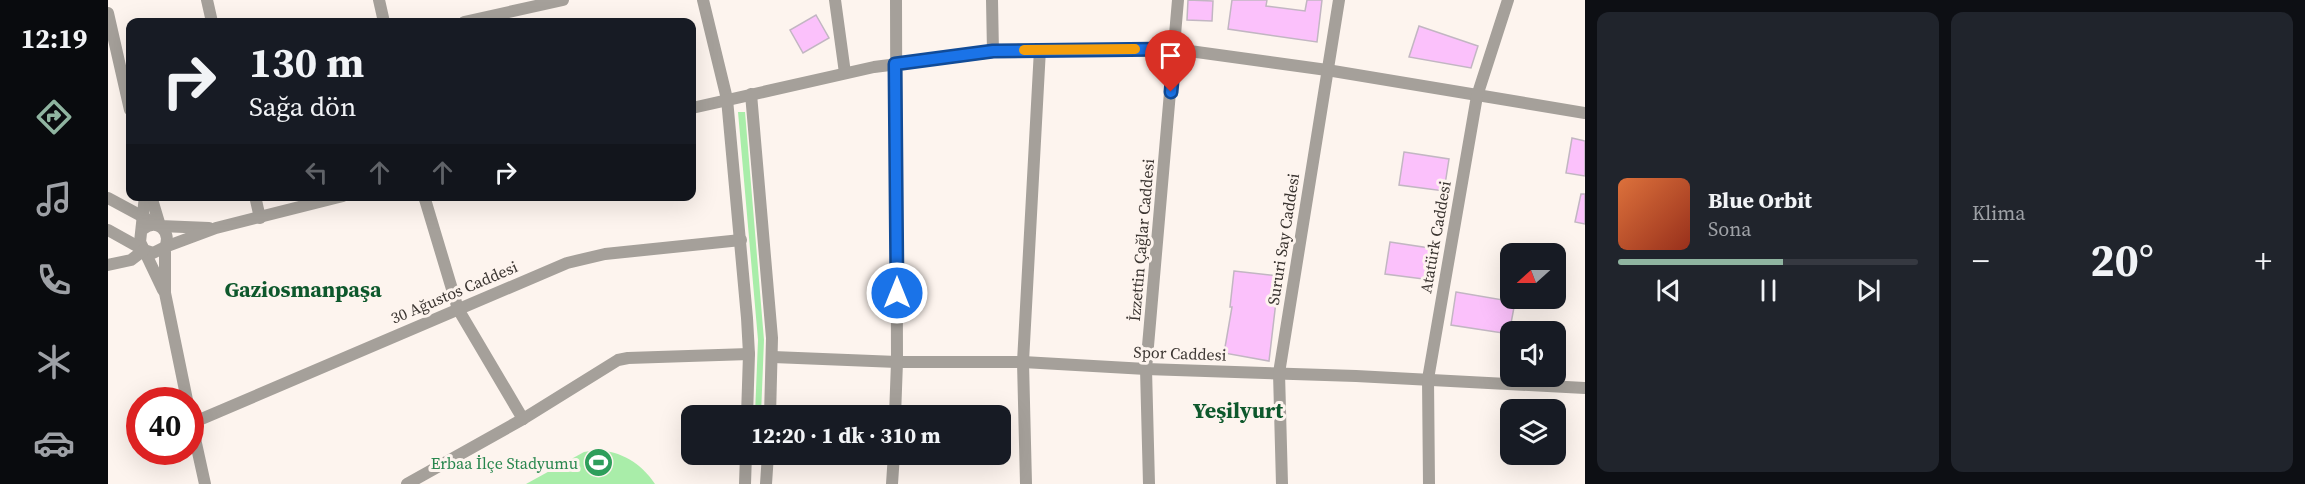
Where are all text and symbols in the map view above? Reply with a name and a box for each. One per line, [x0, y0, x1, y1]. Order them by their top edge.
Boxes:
text: 12:19 [21, 20, 87, 57]
pin [1145, 30, 1196, 92]
text: 130 m [249, 33, 364, 91]
icon: arrive [1154, 39, 1187, 72]
icon: right [150, 42, 228, 120]
text: Sağa dön [249, 88, 356, 125]
icon: directions [33, 96, 75, 138]
icon: left [300, 156, 333, 189]
icon: ahead [363, 156, 396, 189]
icon: ahead [426, 156, 459, 189]
icon: right [489, 156, 522, 189]
street label: İzzettin Çağlar Caddesi [1123, 158, 1159, 322]
street label: Sururi Say Caddesi [1262, 171, 1304, 306]
icon: music [33, 178, 75, 220]
street label: Atatürk Caddesi [1414, 179, 1456, 295]
text: Blue Orbit [1708, 185, 1812, 215]
text: Klima [1972, 199, 2025, 227]
text: Sona [1708, 215, 1752, 243]
text: 20° [2090, 229, 2154, 291]
text: − [1972, 238, 1990, 283]
text: + [2254, 238, 2272, 283]
north arrow [1500, 243, 1566, 309]
map controls [1500, 243, 1566, 465]
street label: 30 Ağustos Caddesi [387, 255, 521, 329]
icon: phone [33, 259, 75, 301]
position arrow [865, 261, 929, 325]
district label: Gaziosmanpaşa [224, 274, 382, 304]
icon: previous [1652, 274, 1685, 307]
icon: pause [1752, 274, 1785, 307]
icon: next [1852, 274, 1885, 307]
button: sound [1500, 321, 1566, 387]
street label: Spor Caddesi [1133, 340, 1227, 366]
icon: climate [33, 341, 75, 383]
speed limit sign: 40 [126, 387, 204, 465]
district label: Yeşilyurt [1193, 395, 1284, 425]
button: layers [1500, 399, 1566, 465]
text: 12:20 · 1 dk · 310 m [751, 420, 941, 450]
icon: car [33, 422, 75, 464]
sports icon: Erbaa İlçe Stadyumu [583, 447, 615, 479]
place label: Erbaa İlçe Stadyumu [431, 452, 578, 474]

